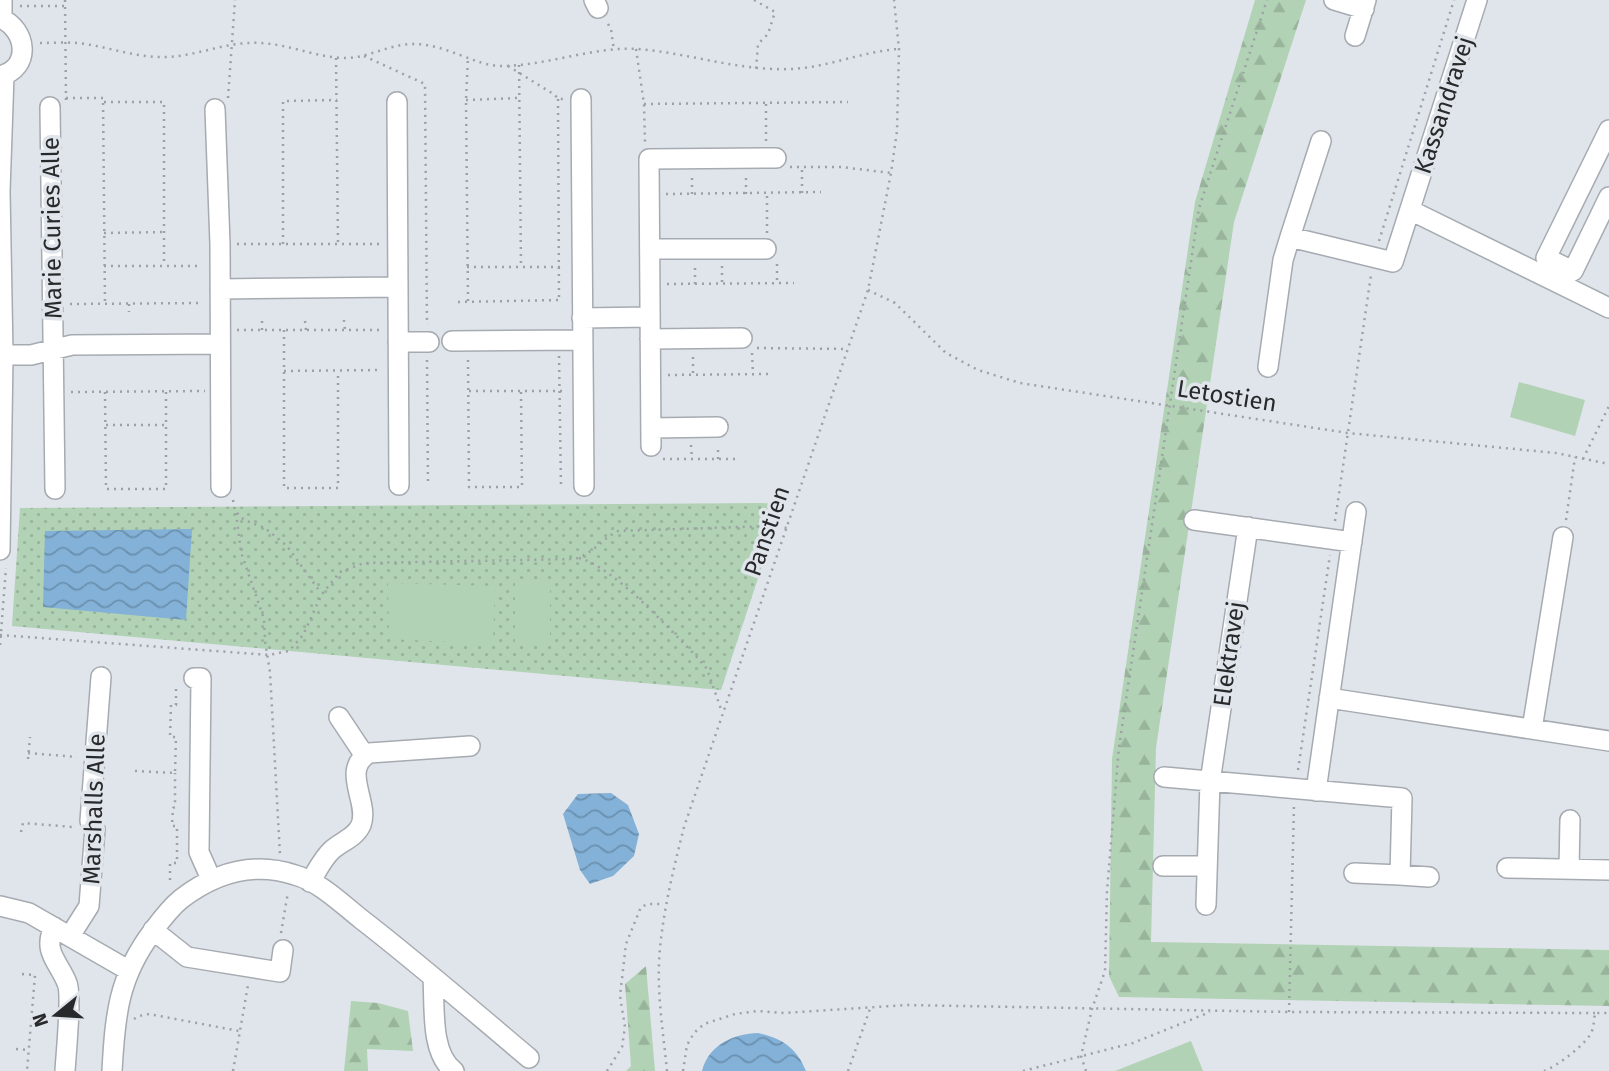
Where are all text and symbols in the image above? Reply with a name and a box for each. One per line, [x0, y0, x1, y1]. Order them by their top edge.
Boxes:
street label: Kassandravej [1409, 33, 1479, 177]
street label: Marie Curies Alle [36, 137, 68, 319]
street label: Letostien [1175, 374, 1279, 418]
street label: Panstien [739, 482, 795, 580]
street label: Elektravej [1208, 599, 1250, 709]
street label: Marshalls Alle [77, 733, 111, 885]
north arrow [21, 980, 91, 1050]
text: N [27, 1011, 53, 1030]

